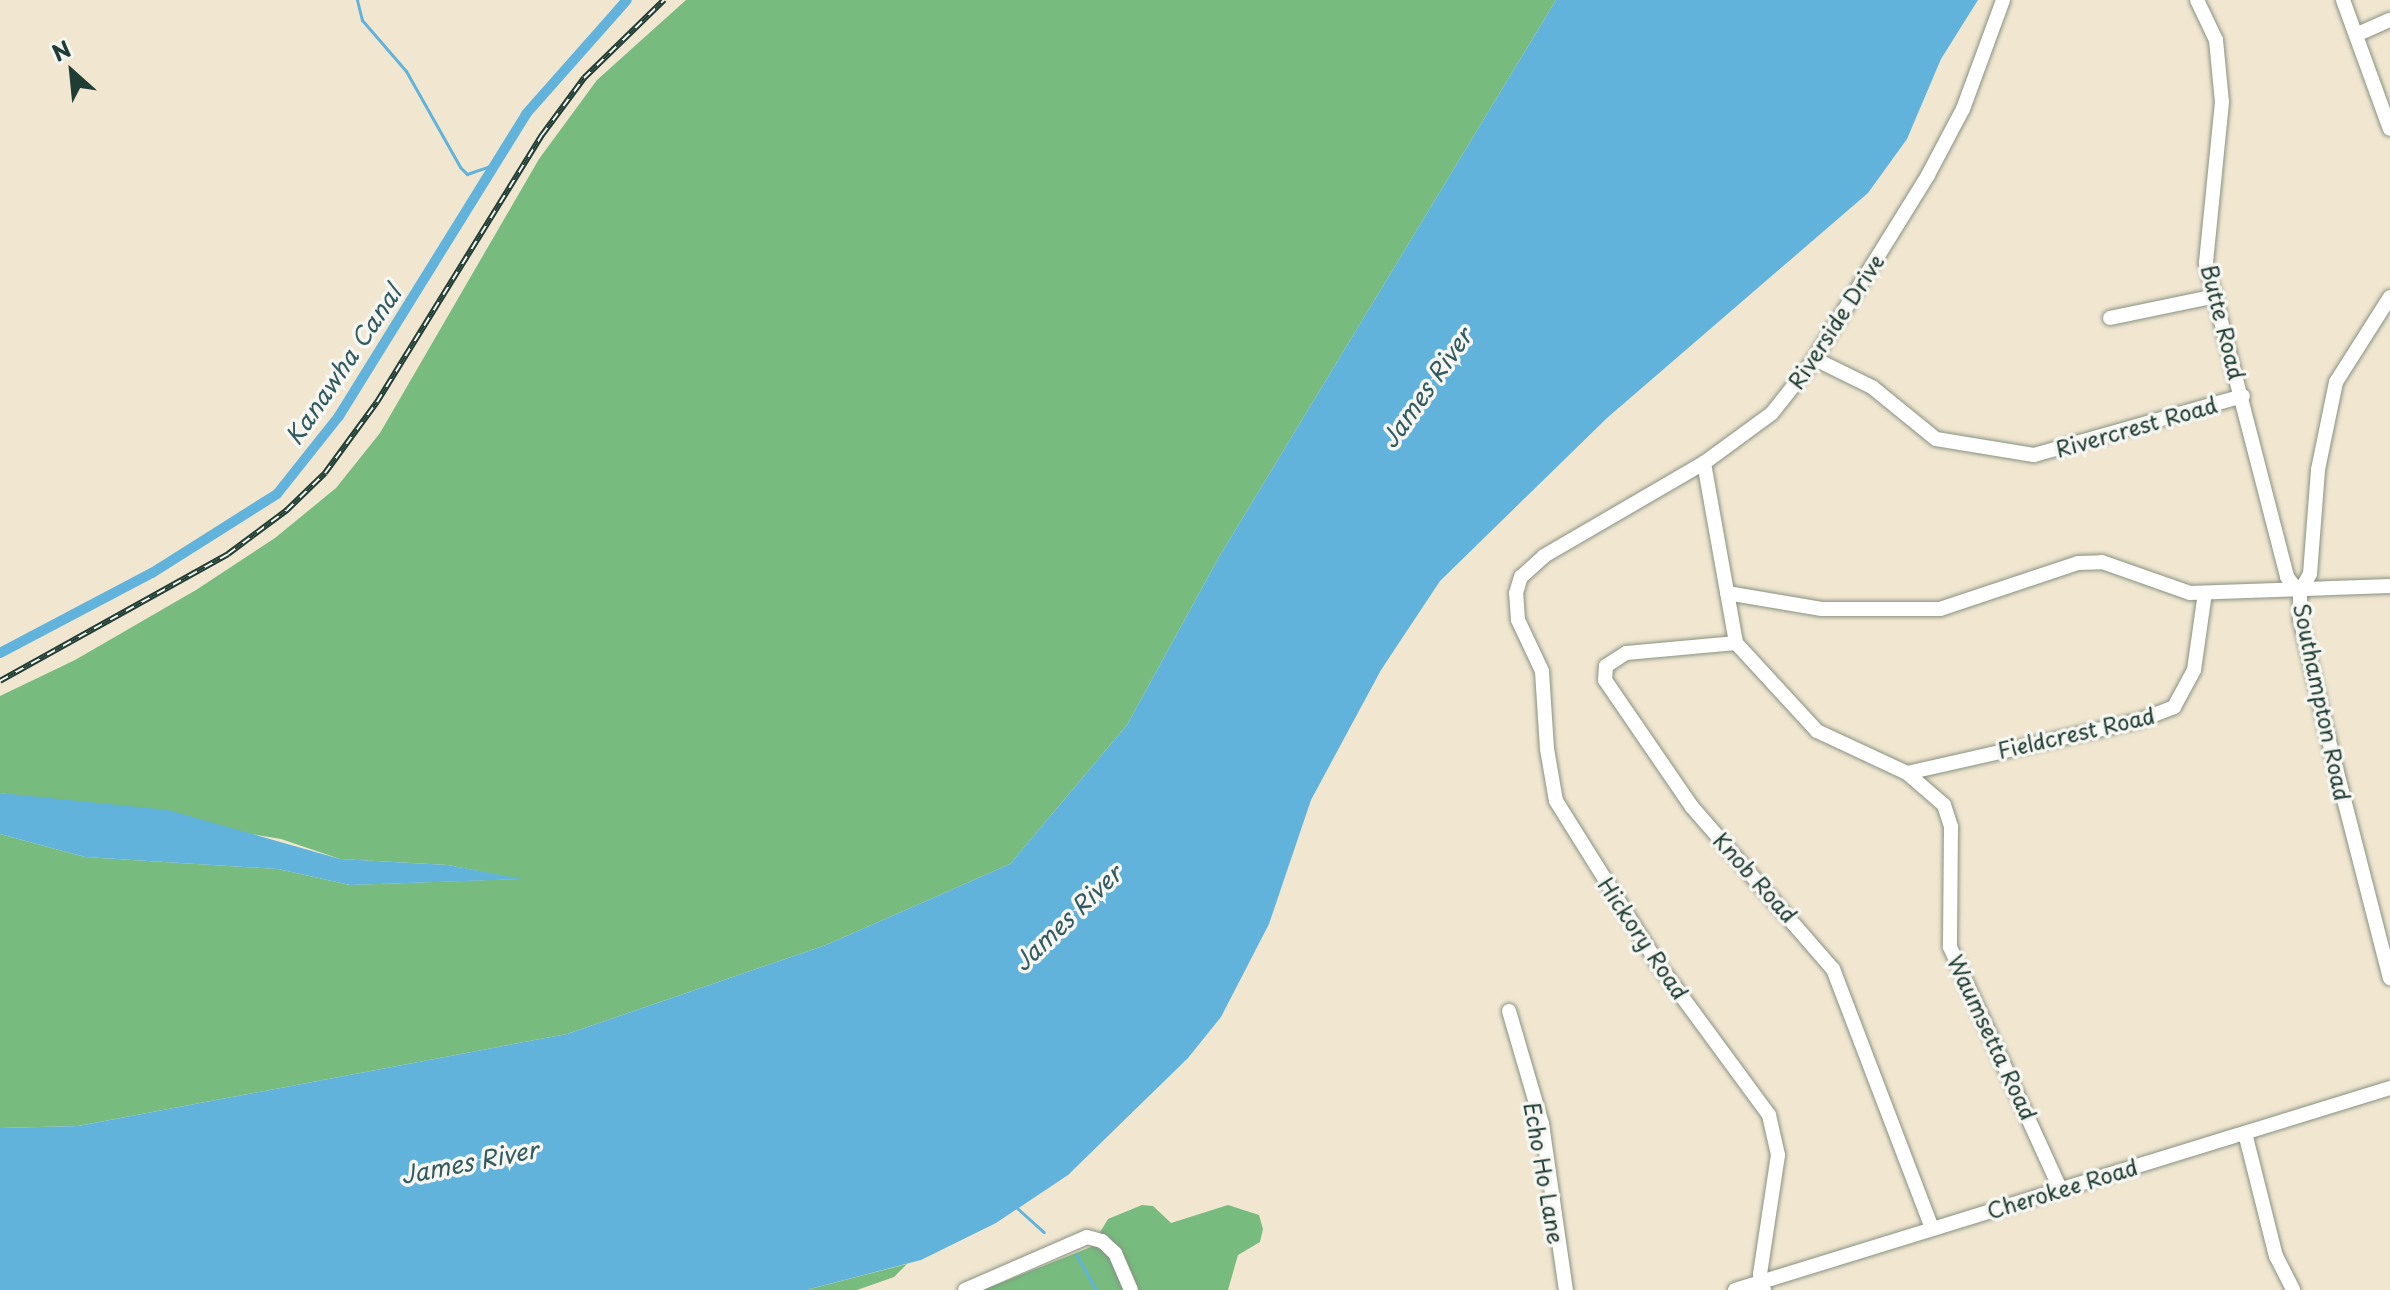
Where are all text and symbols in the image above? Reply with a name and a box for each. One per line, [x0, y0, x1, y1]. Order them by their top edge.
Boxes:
north arrow [32, 32, 112, 112]
text: N [46, 32, 76, 69]
street label: Riverside Drive [1781, 248, 1889, 394]
street label: Butte Road [2197, 262, 2251, 382]
water label: Kanawha Canal [279, 280, 407, 450]
water label: James River [1374, 322, 1478, 454]
street label: Rivercrest Road [2053, 390, 2219, 462]
street label: Southampton Road [2289, 601, 2357, 803]
street label: Fieldcrest Road [1995, 701, 2157, 763]
street label: Knob Road [1709, 827, 1803, 927]
water label: James River [1007, 859, 1127, 977]
street label: Hickory Road [1593, 872, 1695, 1004]
street label: Waumsetta Road [1943, 949, 2043, 1125]
street label: Echo Ho Lane [1519, 1100, 1571, 1246]
water label: James River [397, 1134, 541, 1190]
street label: Cherokee Road [1982, 1152, 2142, 1224]

